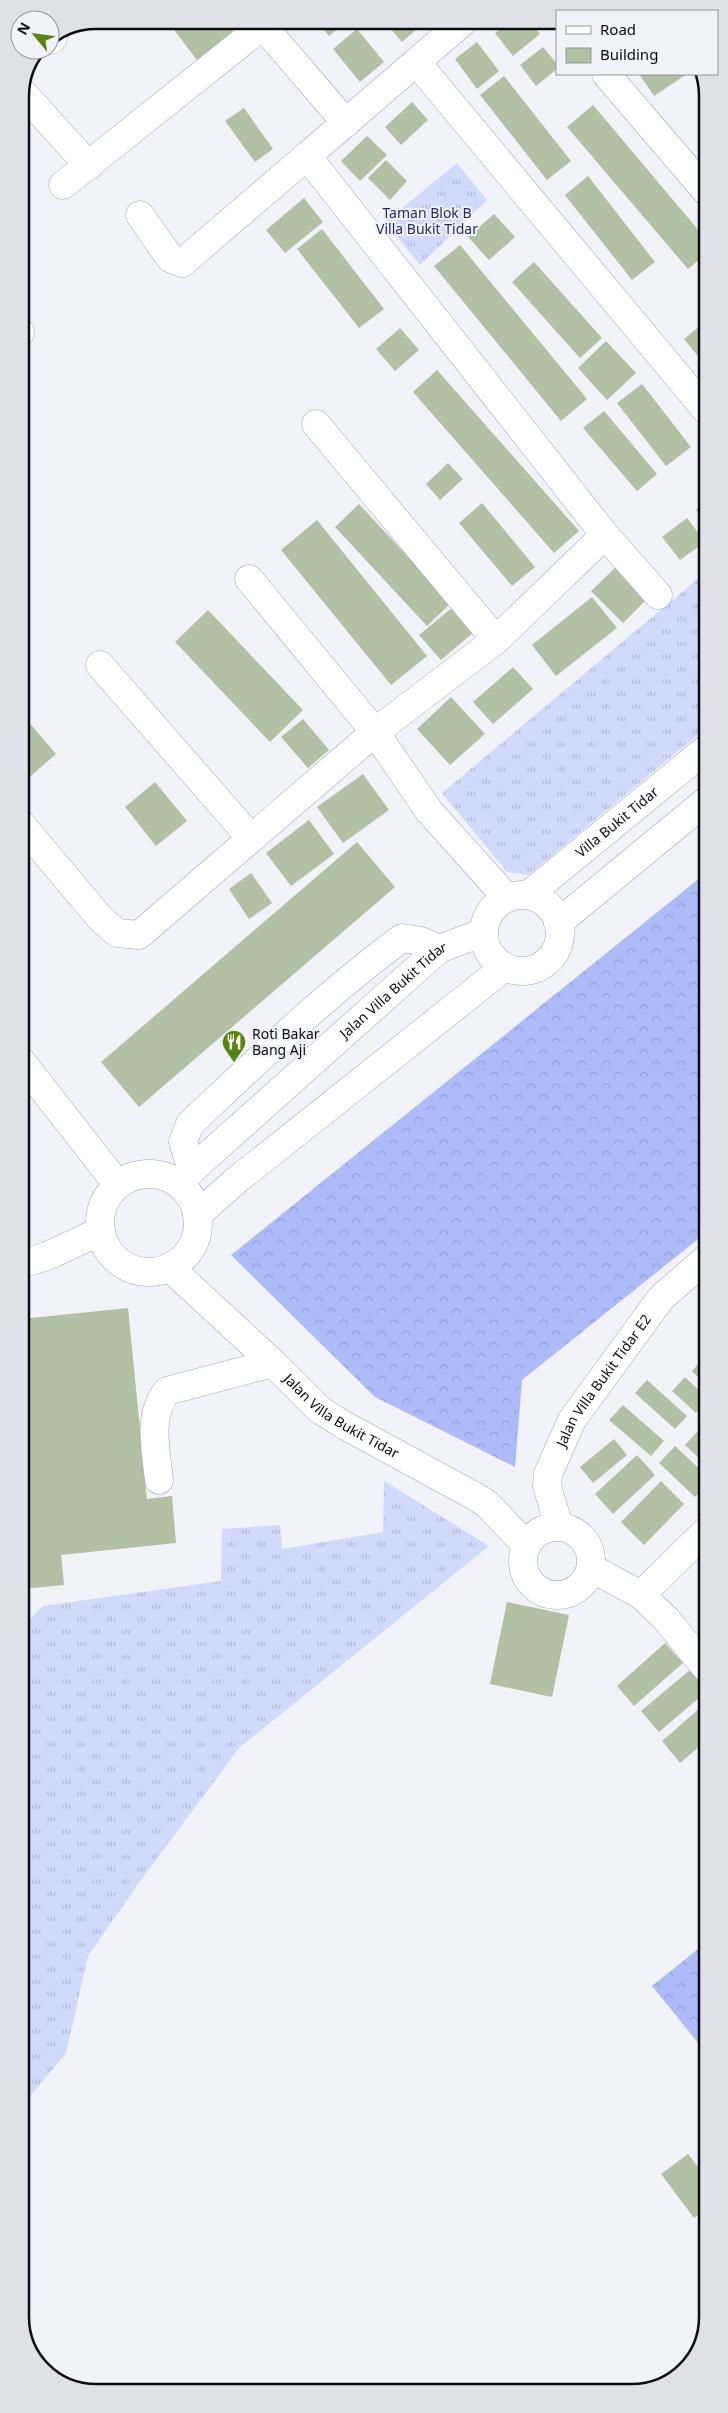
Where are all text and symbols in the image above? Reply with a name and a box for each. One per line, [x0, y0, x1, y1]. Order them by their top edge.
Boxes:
north arrow [10, 10, 60, 60]
legend [556, 10, 718, 75]
text: N [12, 19, 34, 38]
text: Road [600, 19, 636, 39]
text: Building [600, 44, 658, 64]
park label: Taman Blok B Villa Bukit Tidar [376, 203, 478, 238]
street label: Villa Bukit Tidar [571, 782, 662, 861]
street label: Jalan Villa Bukit Tidar [334, 937, 449, 1044]
place label: Roti Bakar Bang Aji [252, 1024, 320, 1059]
restaurant icon: Roti Bakar Bang Aji [221, 1029, 247, 1063]
street label: Jalan Villa Bukit Tidar E2 [551, 1310, 655, 1451]
street label: Jalan Villa Bukit Tidar [278, 1368, 403, 1462]

